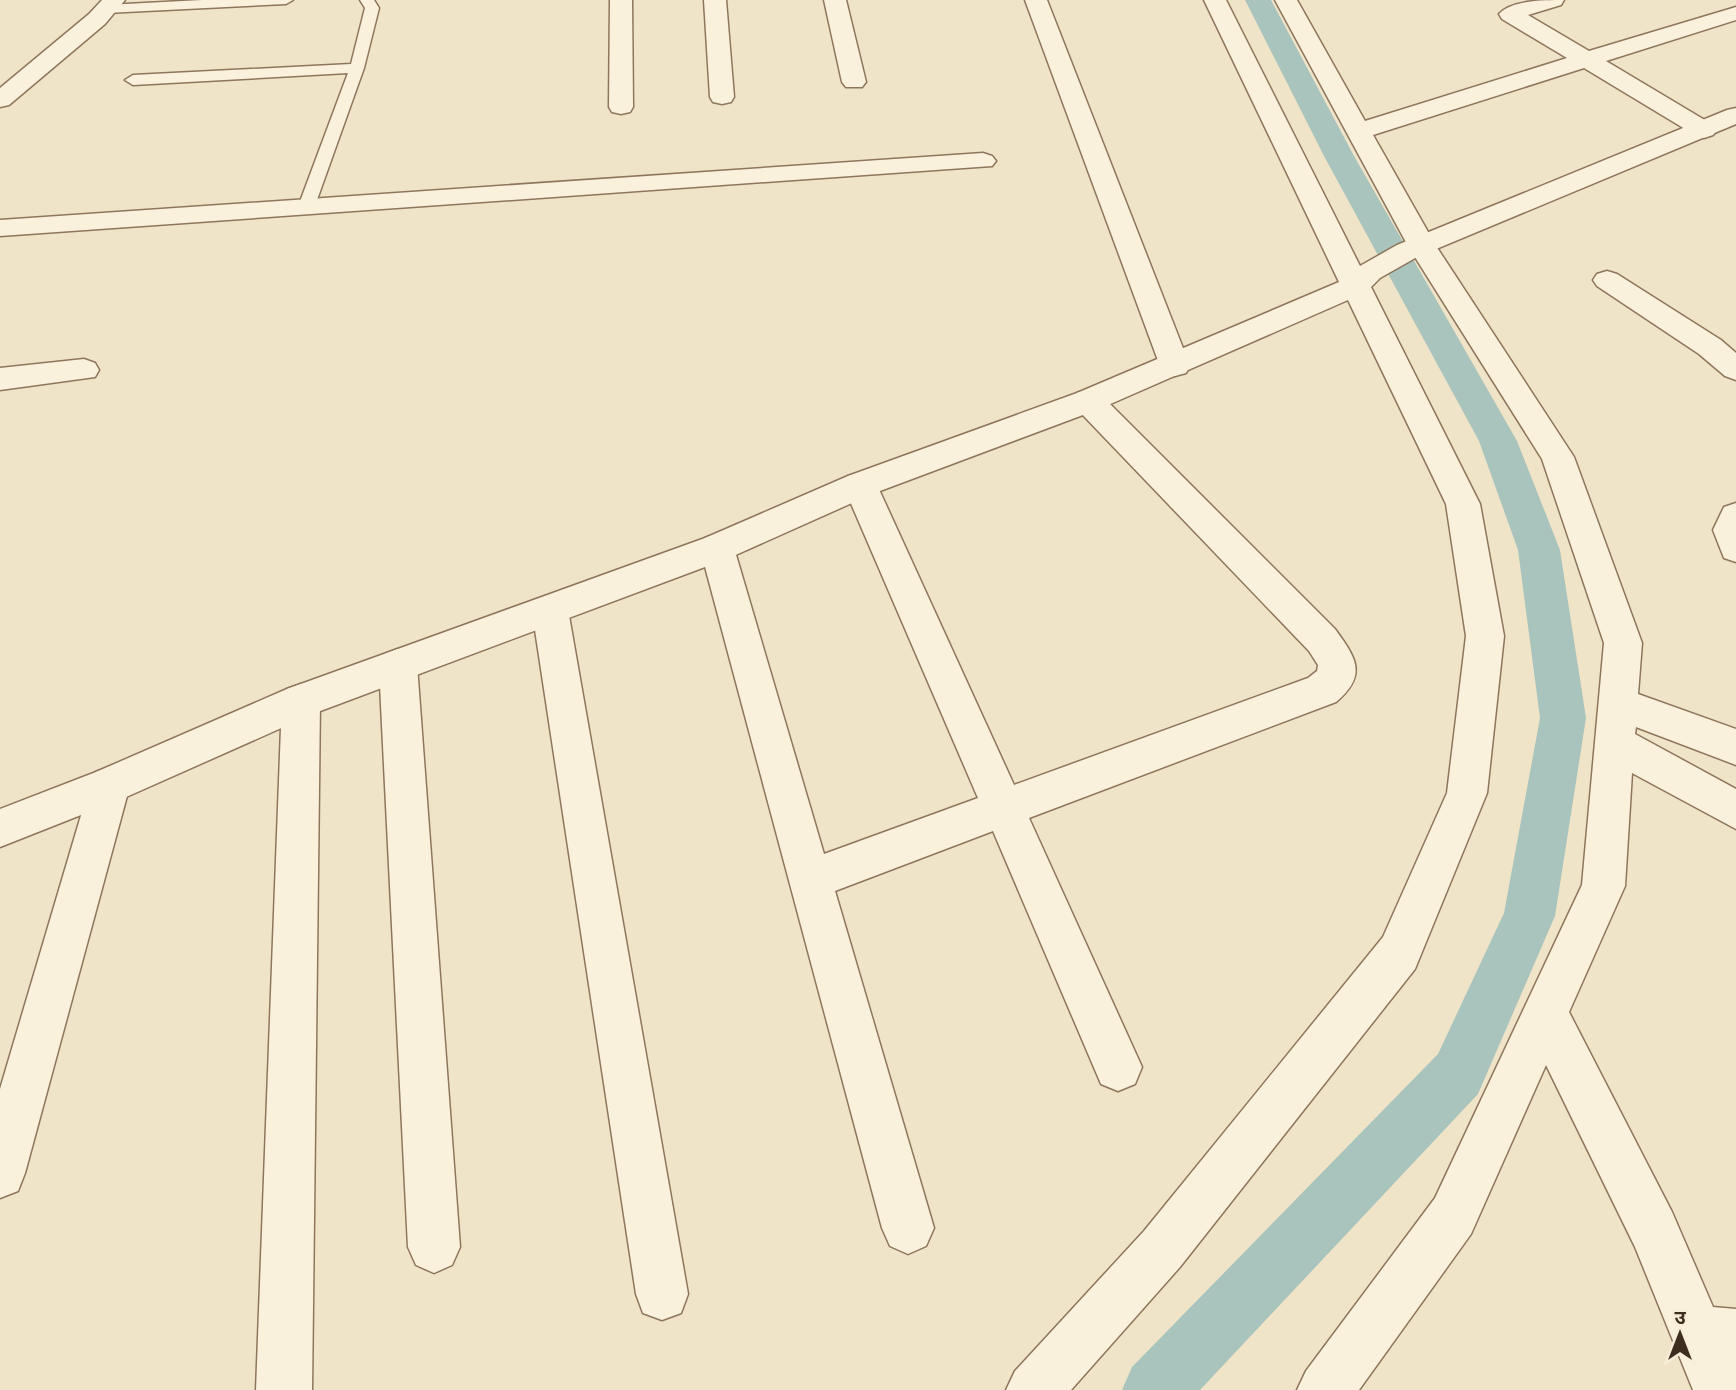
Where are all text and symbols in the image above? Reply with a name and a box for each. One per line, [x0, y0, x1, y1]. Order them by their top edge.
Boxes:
north arrow [1645, 1299, 1715, 1369]
text: उ [1674, 1304, 1686, 1333]

